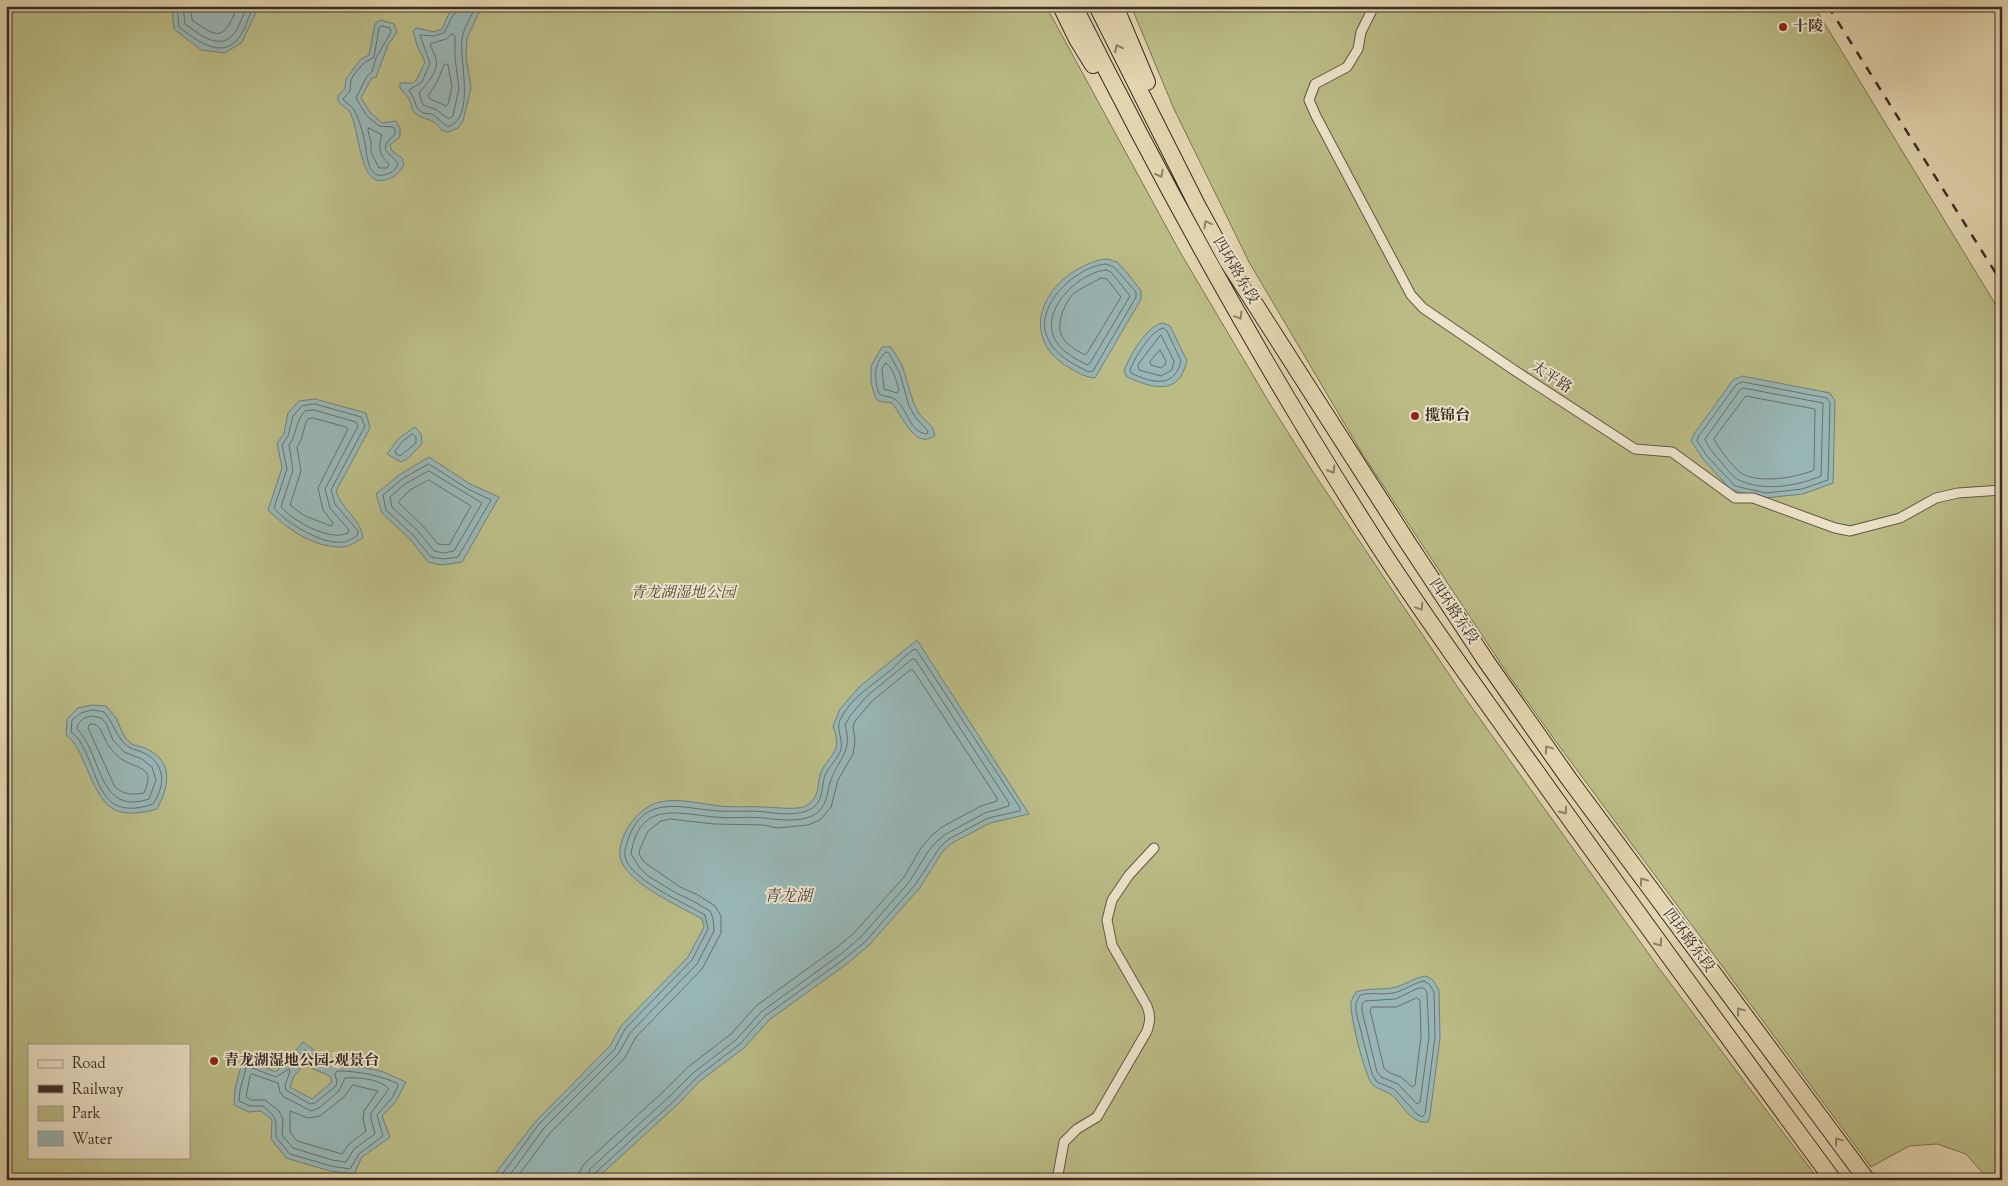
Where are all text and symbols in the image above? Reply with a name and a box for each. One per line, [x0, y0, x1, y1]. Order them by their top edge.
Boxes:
place label: 十陵 [1793, 17, 1823, 38]
marker: 十陵 [1777, 21, 1789, 33]
one-way arrow [1114, 44, 1124, 53]
one-way arrow [1154, 169, 1164, 178]
one-way arrow [1204, 220, 1214, 229]
street label: 四环路东段 [1207, 233, 1263, 309]
one-way arrow [1232, 311, 1242, 320]
street label: 太平路 [1526, 357, 1576, 399]
place label: 揽锦台 [1425, 406, 1470, 427]
marker: 揽锦台 [1409, 410, 1421, 422]
one-way arrow [1326, 465, 1336, 474]
street label: 四环路东段 [1423, 575, 1483, 649]
park label: 青龙湖湿地公园 [630, 583, 737, 604]
one-way arrow [1414, 601, 1423, 611]
one-way arrow [1545, 745, 1554, 755]
one-way arrow [1558, 805, 1567, 815]
one-way arrow [1640, 877, 1649, 887]
water label: 青龙湖 [764, 886, 815, 909]
street label: 四环路东段 [1657, 905, 1719, 977]
one-way arrow [1653, 937, 1662, 947]
one-way arrow [1737, 1007, 1746, 1017]
legend [28, 1044, 190, 1158]
place label: 青龙湖湿地公园-观景台 [224, 1051, 379, 1072]
text: Road [72, 1054, 106, 1075]
marker: 青龙湖湿地公园-观景台 [208, 1055, 220, 1067]
text: Railway [72, 1080, 124, 1101]
text: Park [72, 1104, 101, 1125]
text: Water [72, 1130, 113, 1151]
one-way arrow [1835, 1137, 1844, 1147]

